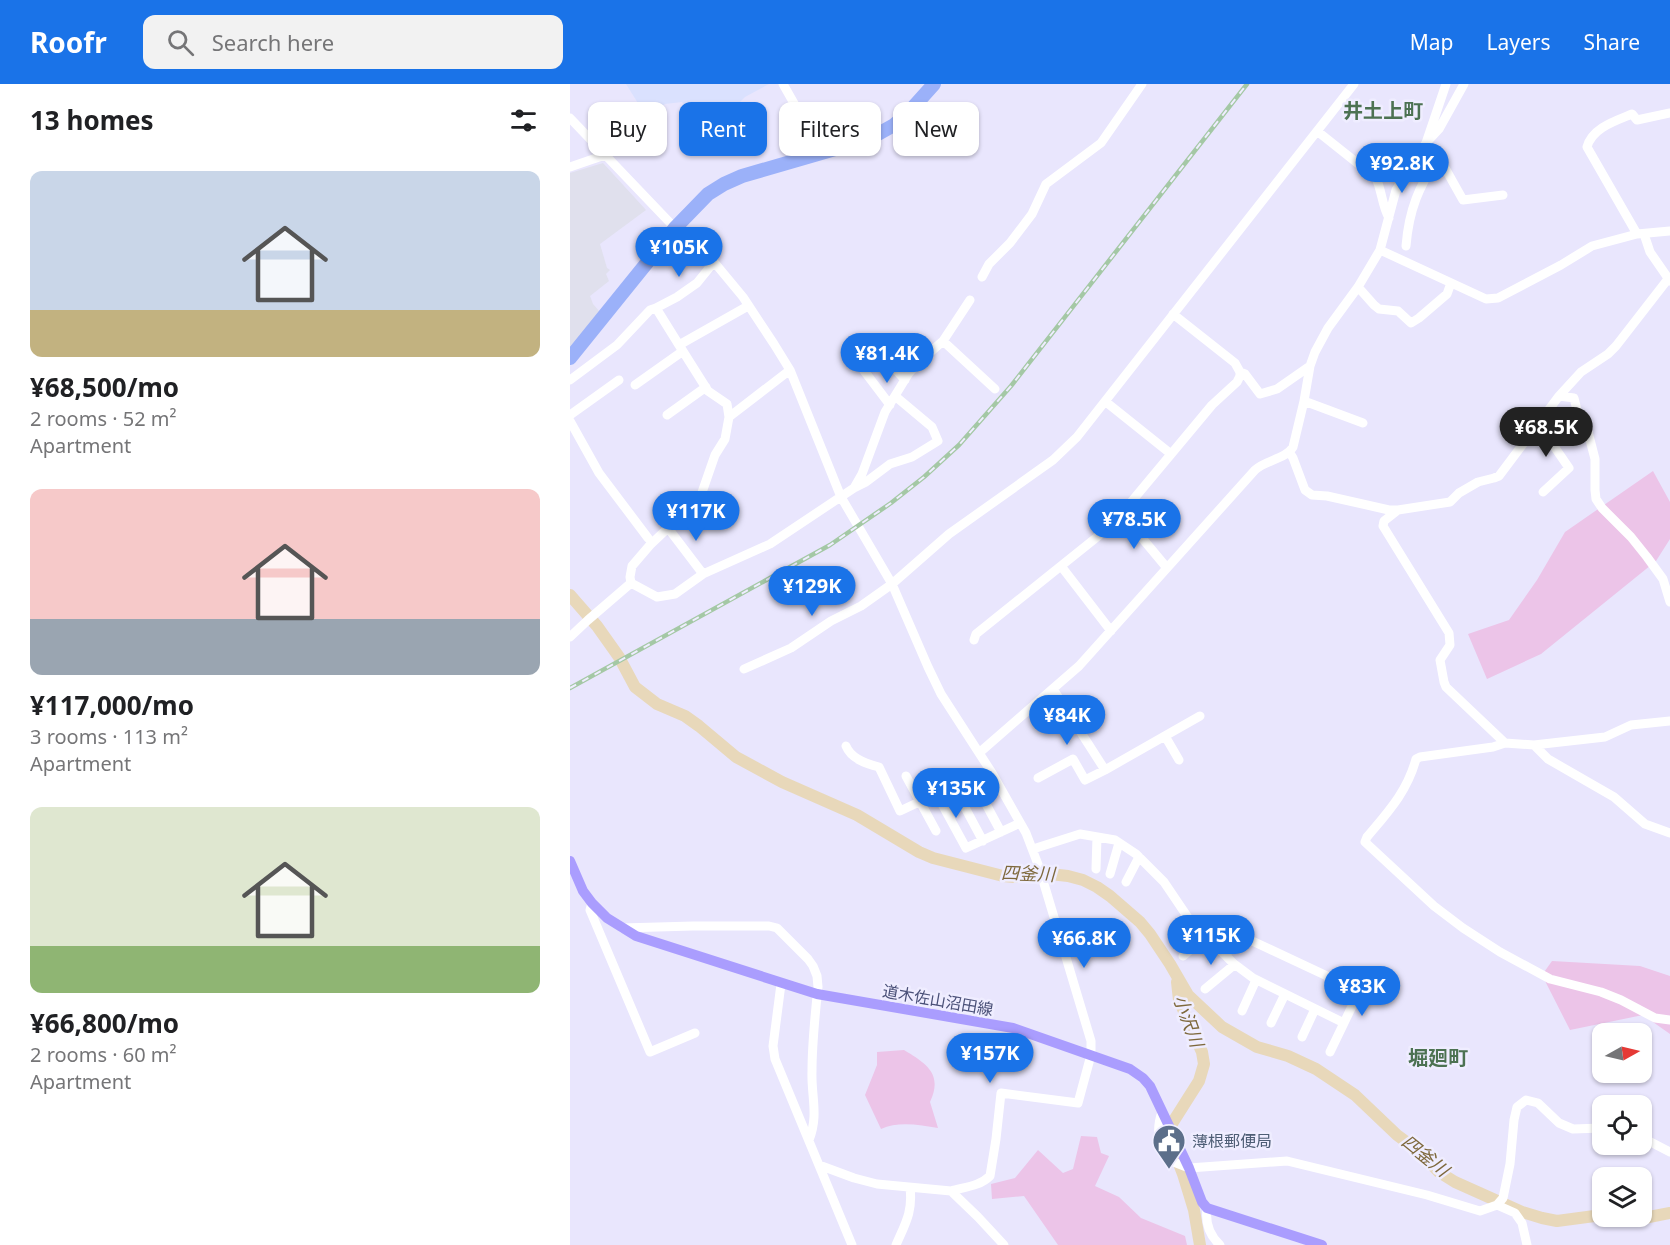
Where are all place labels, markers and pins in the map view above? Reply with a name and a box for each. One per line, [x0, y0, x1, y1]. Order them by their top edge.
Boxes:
pin: ¥92.8K [1353, 143, 1451, 194]
pin: ¥105K [637, 227, 721, 278]
pin: ¥81.4K [838, 333, 936, 384]
pin: ¥68.5K [1497, 407, 1595, 458]
pin: ¥117K [654, 491, 738, 542]
pin: ¥78.5K [1085, 499, 1183, 550]
pin: ¥129K [770, 566, 854, 617]
pin: ¥84K [1031, 695, 1103, 746]
pin: ¥135K [914, 768, 998, 819]
pin: ¥115K [1169, 915, 1253, 966]
pin: ¥66.8K [1035, 918, 1133, 969]
pin: ¥83K [1326, 966, 1398, 1017]
pin: ¥157K [948, 1033, 1032, 1084]
public building icon: 薄根郵便局 [1151, 1123, 1187, 1170]
place label: 薄根郵便局 [1192, 1130, 1272, 1152]

